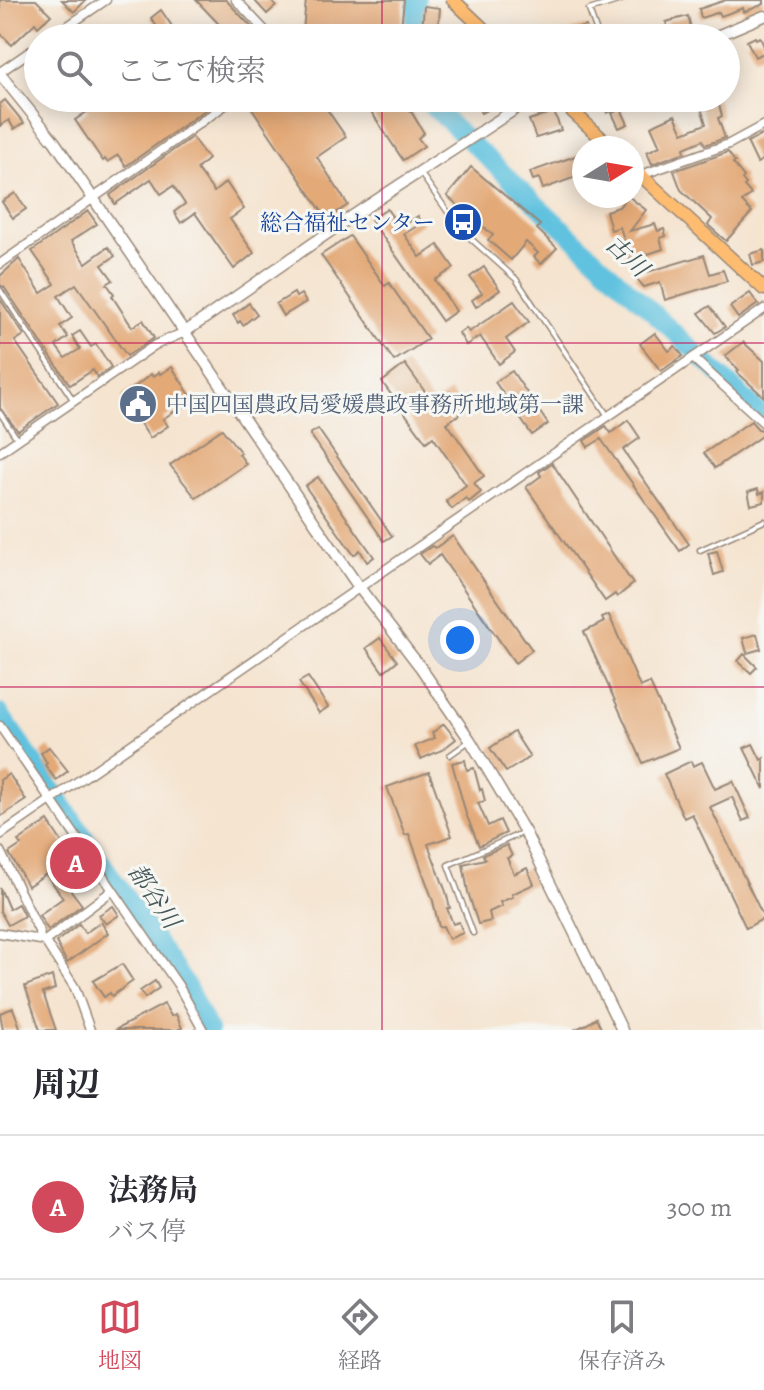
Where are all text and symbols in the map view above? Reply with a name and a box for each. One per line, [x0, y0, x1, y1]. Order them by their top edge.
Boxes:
search box [24, 24, 740, 112]
icon: search [52, 46, 96, 90]
text: ここで検索 [116, 51, 266, 91]
north arrow [572, 136, 644, 208]
bus stop icon: 総合福祉センター [442, 201, 484, 243]
place label: 総合福祉センター [260, 208, 435, 238]
water label: 古川 [599, 228, 658, 286]
public building icon: 中国四国農政局愛媛農政事務所地域第一課 [117, 383, 159, 425]
place label: 中国四国農政局愛媛農政事務所地域第一課 [166, 390, 584, 420]
your location [440, 620, 480, 660]
pin: A [50, 833, 102, 893]
water label: 都谷川 [121, 857, 189, 937]
text: 周辺 [32, 1061, 100, 1108]
text: 法務局 [108, 1170, 198, 1210]
text: A [50, 1190, 66, 1225]
text: 300 m [667, 1190, 732, 1225]
text: バス停 [108, 1214, 186, 1249]
tab: 地図 [98, 1295, 142, 1376]
tab: 経路 [338, 1295, 382, 1376]
tab: 保存済み [578, 1295, 666, 1376]

